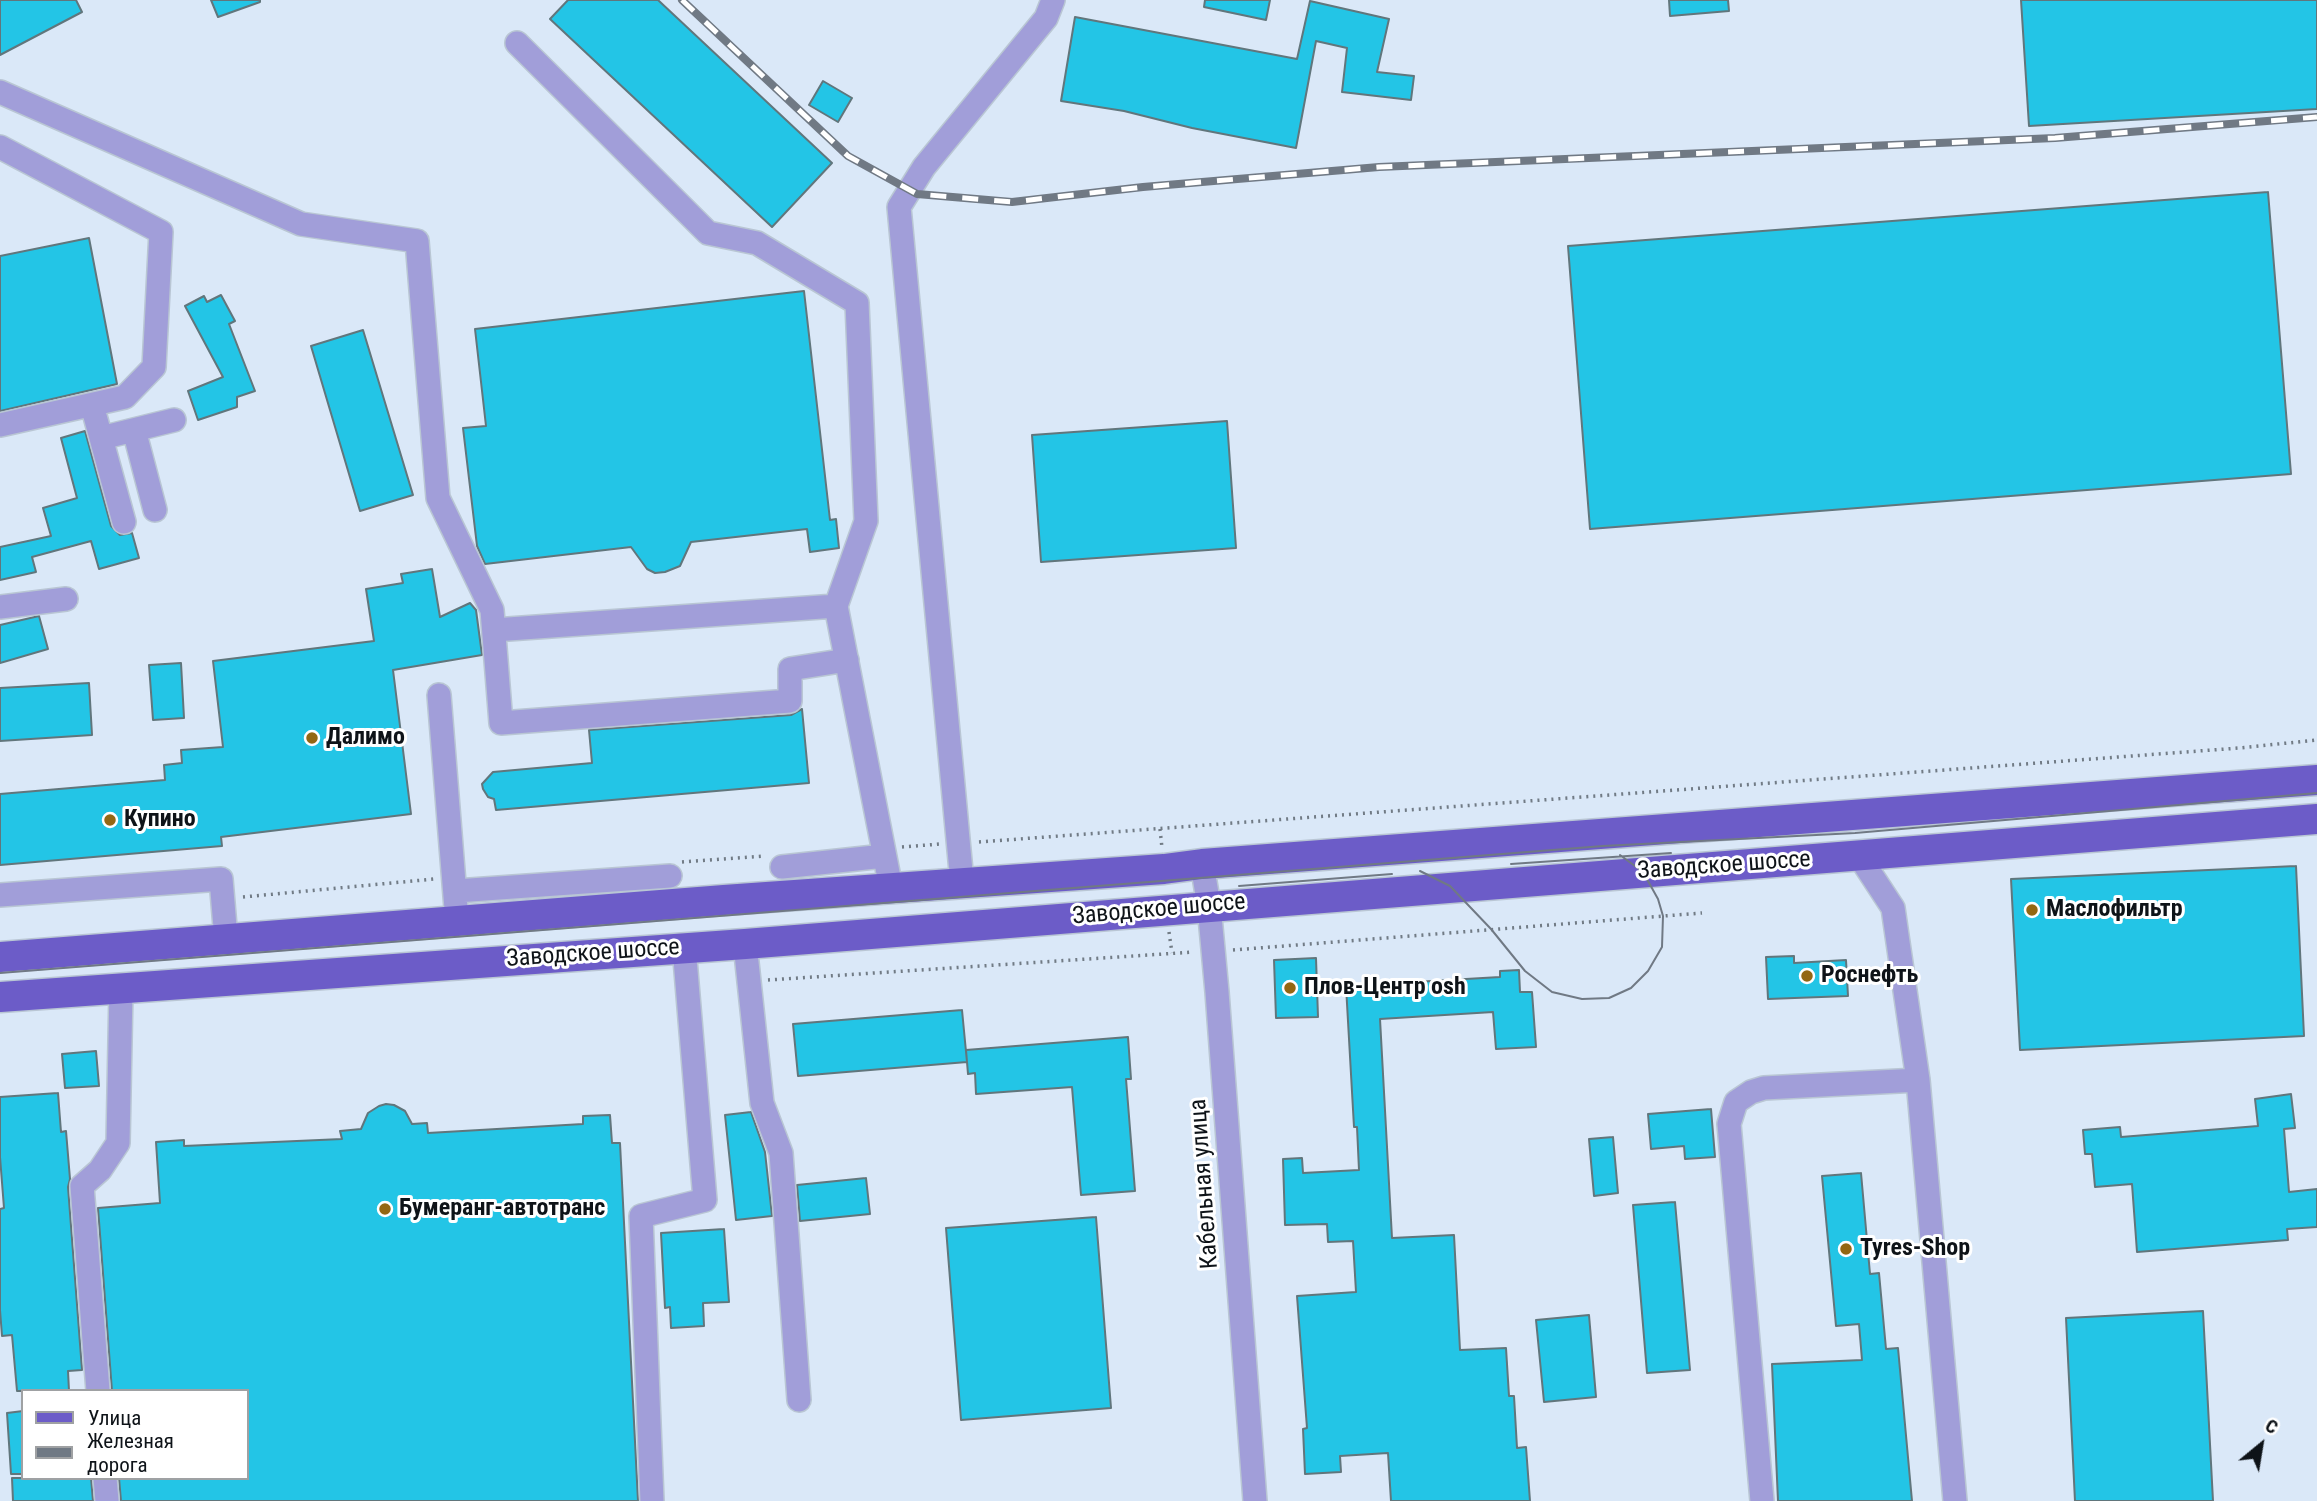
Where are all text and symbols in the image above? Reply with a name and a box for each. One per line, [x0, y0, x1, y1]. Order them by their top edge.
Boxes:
place label: Далимо [326, 724, 405, 752]
marker: Далимо [304, 730, 320, 746]
place label: Купино [124, 806, 196, 834]
marker: Купино [102, 812, 118, 828]
street label: Заводское шоссе [1636, 846, 1812, 886]
street label: Заводское шоссе [1071, 888, 1247, 932]
place label: Маслофильтр [2046, 896, 2183, 924]
marker: Маслофильтр [2024, 902, 2040, 918]
street label: Заводское шоссе [505, 934, 681, 974]
place label: Роснефть [1821, 962, 1918, 990]
marker: Роснефть [1799, 968, 1815, 984]
place label: Плов-Центр osh [1304, 974, 1466, 1002]
marker: Плов-Центр osh [1282, 980, 1298, 996]
street label: Кабельная улица [1185, 1098, 1225, 1270]
place label: Бумеранг-автотранс [399, 1195, 605, 1223]
marker: Бумеранг-автотранс [377, 1201, 393, 1217]
place label: Tyres-Shop [1860, 1235, 1970, 1263]
marker: Tyres-Shop [1838, 1241, 1854, 1257]
legend [21, 1389, 248, 1480]
text: Улица [88, 1406, 141, 1430]
north arrow [2226, 1410, 2296, 1480]
text: С [2261, 1414, 2282, 1439]
text: Железная дорога [87, 1429, 174, 1477]

